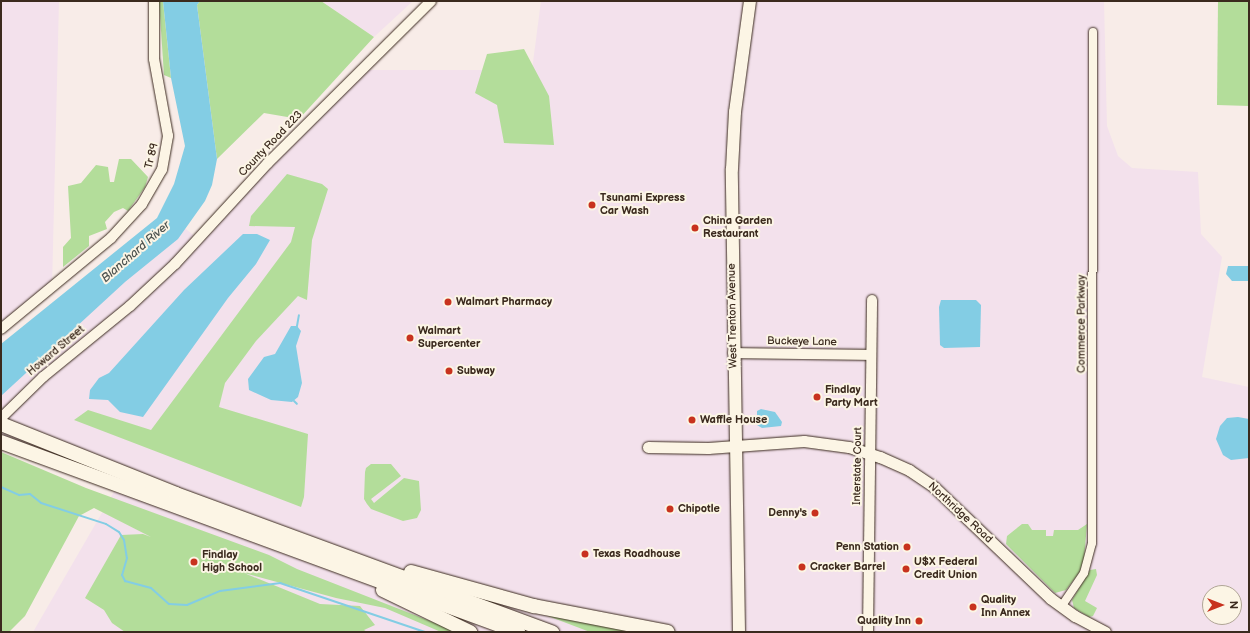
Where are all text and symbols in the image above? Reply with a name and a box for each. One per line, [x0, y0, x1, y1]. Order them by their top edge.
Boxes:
street label: County Road 223 [236, 108, 306, 180]
street label: Tr 89 [142, 142, 162, 170]
place label: Tsunami Express Car Wash [600, 192, 685, 218]
marker: Tsunami Express Car Wash [587, 200, 597, 210]
place label: China Garden Restaurant [703, 215, 772, 241]
water label: Blanchard River [99, 218, 173, 286]
marker: China Garden Restaurant [690, 223, 700, 233]
street label: West Trenton Avenue [725, 263, 741, 369]
street label: Commerce Parkway [1075, 275, 1089, 373]
place label: Walmart Pharmacy [456, 295, 552, 309]
marker: Walmart Pharmacy [443, 297, 453, 307]
street label: Howard Street [25, 323, 87, 379]
place label: Walmart Supercenter [418, 325, 480, 351]
marker: Walmart Supercenter [405, 333, 415, 343]
street label: Buckeye Lane [767, 335, 837, 349]
place label: Subway [457, 364, 495, 378]
marker: Subway [444, 366, 454, 376]
place label: Findlay Party Mart [825, 384, 878, 410]
marker: Findlay Party Mart [812, 392, 822, 402]
place label: Waffle House [700, 413, 767, 427]
marker: Waffle House [687, 415, 697, 425]
street label: Interstate Court [851, 427, 865, 505]
street label: Northridge Road [925, 480, 995, 546]
place label: Chipotle [678, 502, 720, 516]
marker: Chipotle [665, 504, 675, 514]
place label: Denny's [768, 506, 807, 520]
marker: Denny's [810, 508, 820, 518]
place label: Penn Station [836, 540, 899, 554]
marker: Penn Station [902, 542, 912, 552]
place label: Texas Roadhouse [593, 547, 680, 561]
place label: Findlay High School [202, 549, 262, 575]
marker: Texas Roadhouse [580, 549, 590, 559]
place label: U$X Federal Credit Union [914, 556, 977, 582]
marker: Findlay High School [189, 557, 199, 567]
place label: Cracker Barrel [810, 560, 885, 574]
marker: Cracker Barrel [797, 562, 807, 572]
marker: U$X Federal Credit Union [901, 564, 911, 574]
north arrow [1202, 585, 1242, 625]
place label: Quality Inn Annex [981, 594, 1030, 620]
text: N [1227, 601, 1240, 609]
marker: Quality Inn Annex [968, 602, 978, 612]
place label: Quality Inn [857, 614, 911, 628]
marker: Quality Inn [914, 616, 924, 626]

